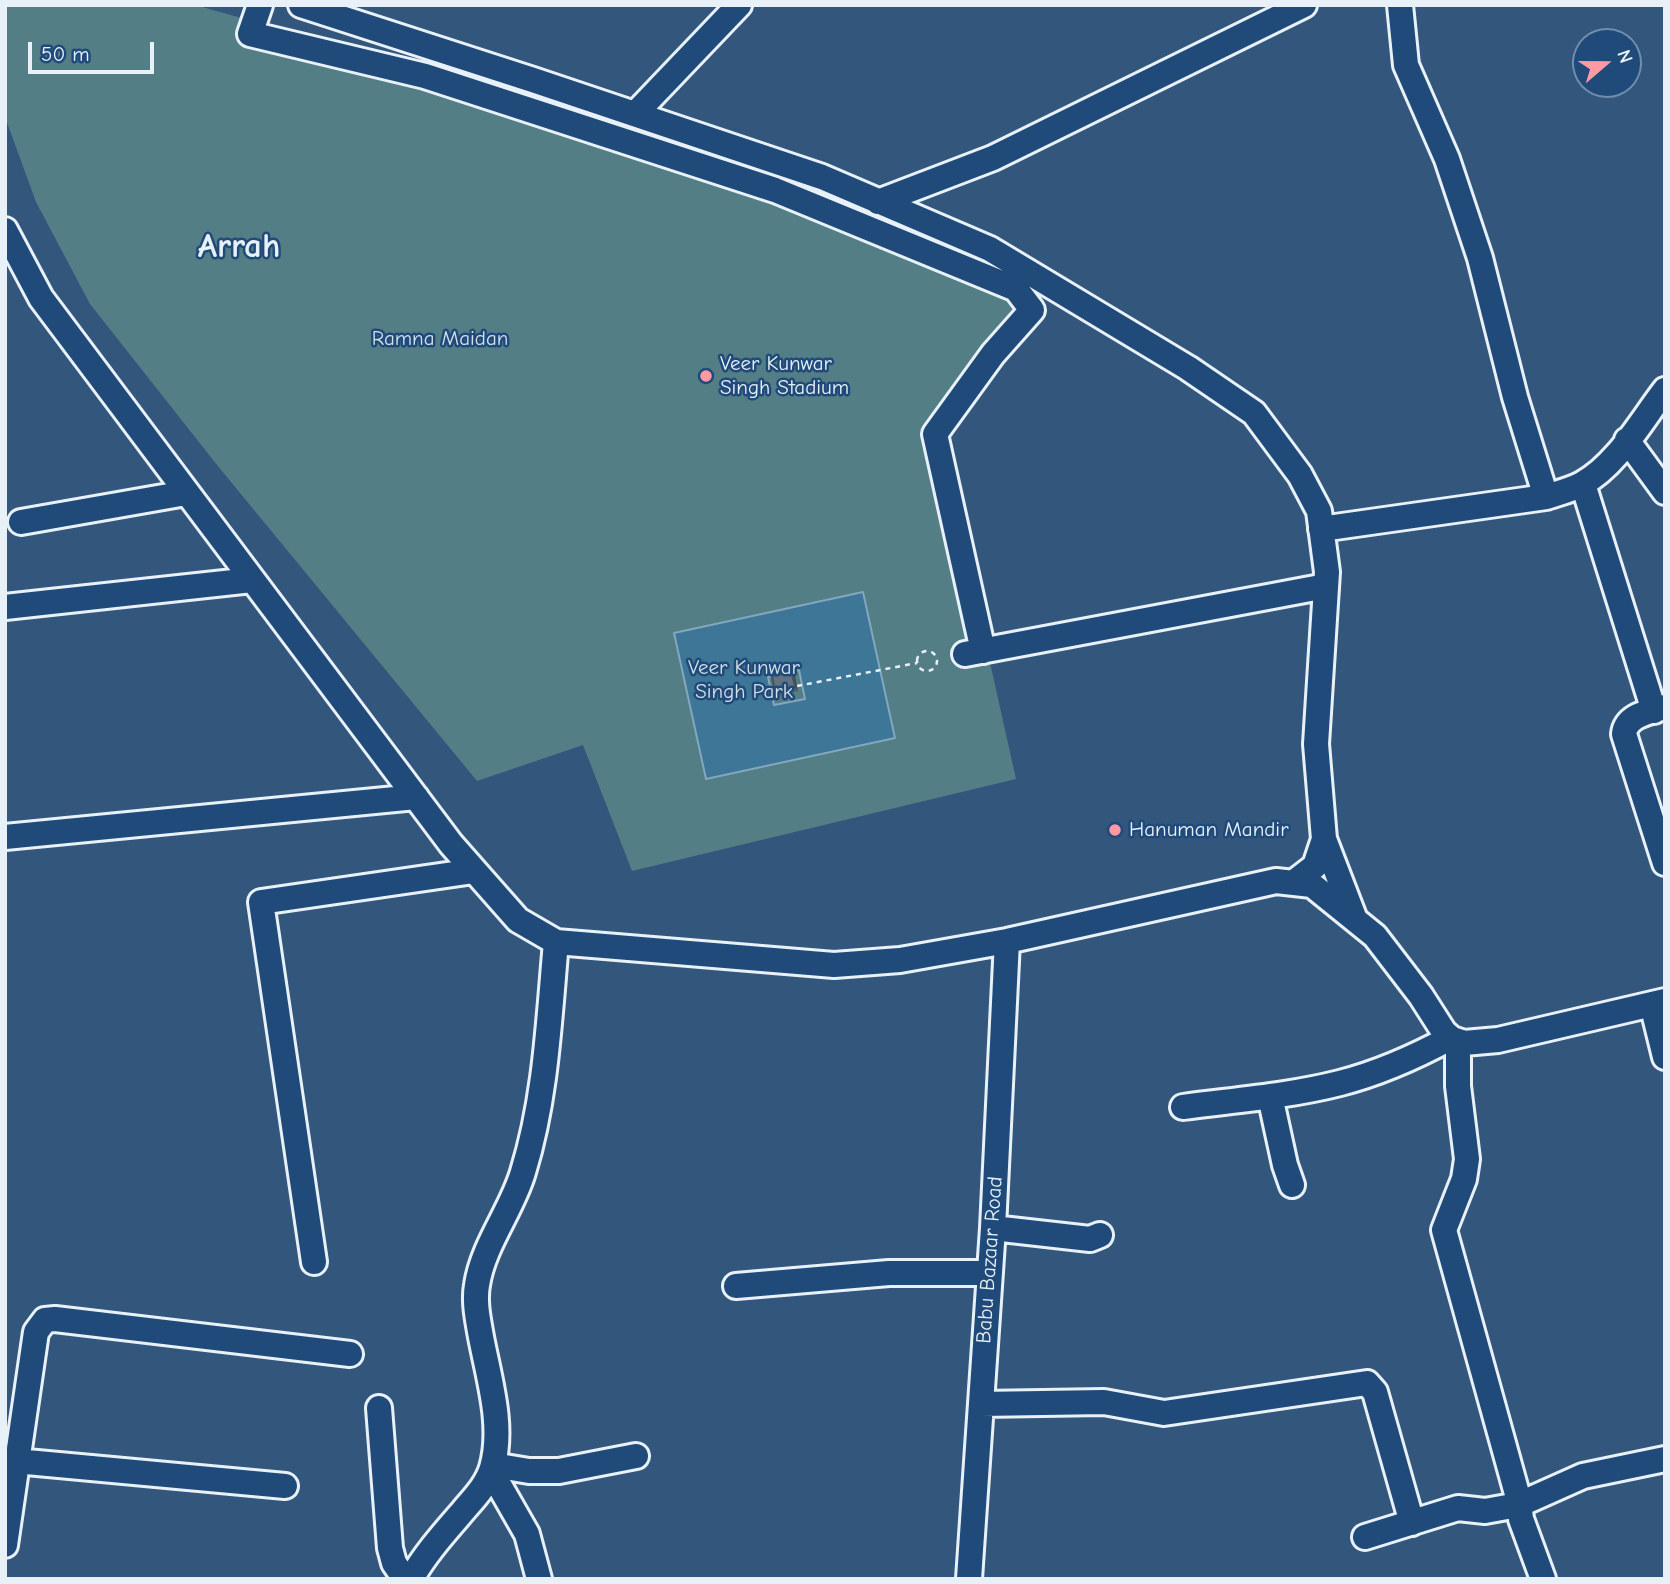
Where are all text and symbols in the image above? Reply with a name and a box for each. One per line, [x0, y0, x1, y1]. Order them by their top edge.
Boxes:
scale bar [32, 28, 158, 72]
north arrow [1572, 28, 1642, 98]
text: 50 m [41, 42, 90, 66]
text: N [1612, 47, 1637, 66]
district label: Arrah [198, 226, 280, 268]
park label: Ramna Maidan [372, 326, 508, 352]
place label: Veer Kunwar Singh Stadium [720, 351, 849, 401]
marker: Veer Kunwar Singh Stadium [698, 368, 714, 384]
park label: Veer Kunwar Singh Park [688, 655, 800, 705]
place label: Hanuman Mandir [1129, 817, 1288, 843]
marker: Hanuman Mandir [1107, 822, 1123, 838]
street label: Babu Bazaar Road [972, 1175, 1008, 1345]

